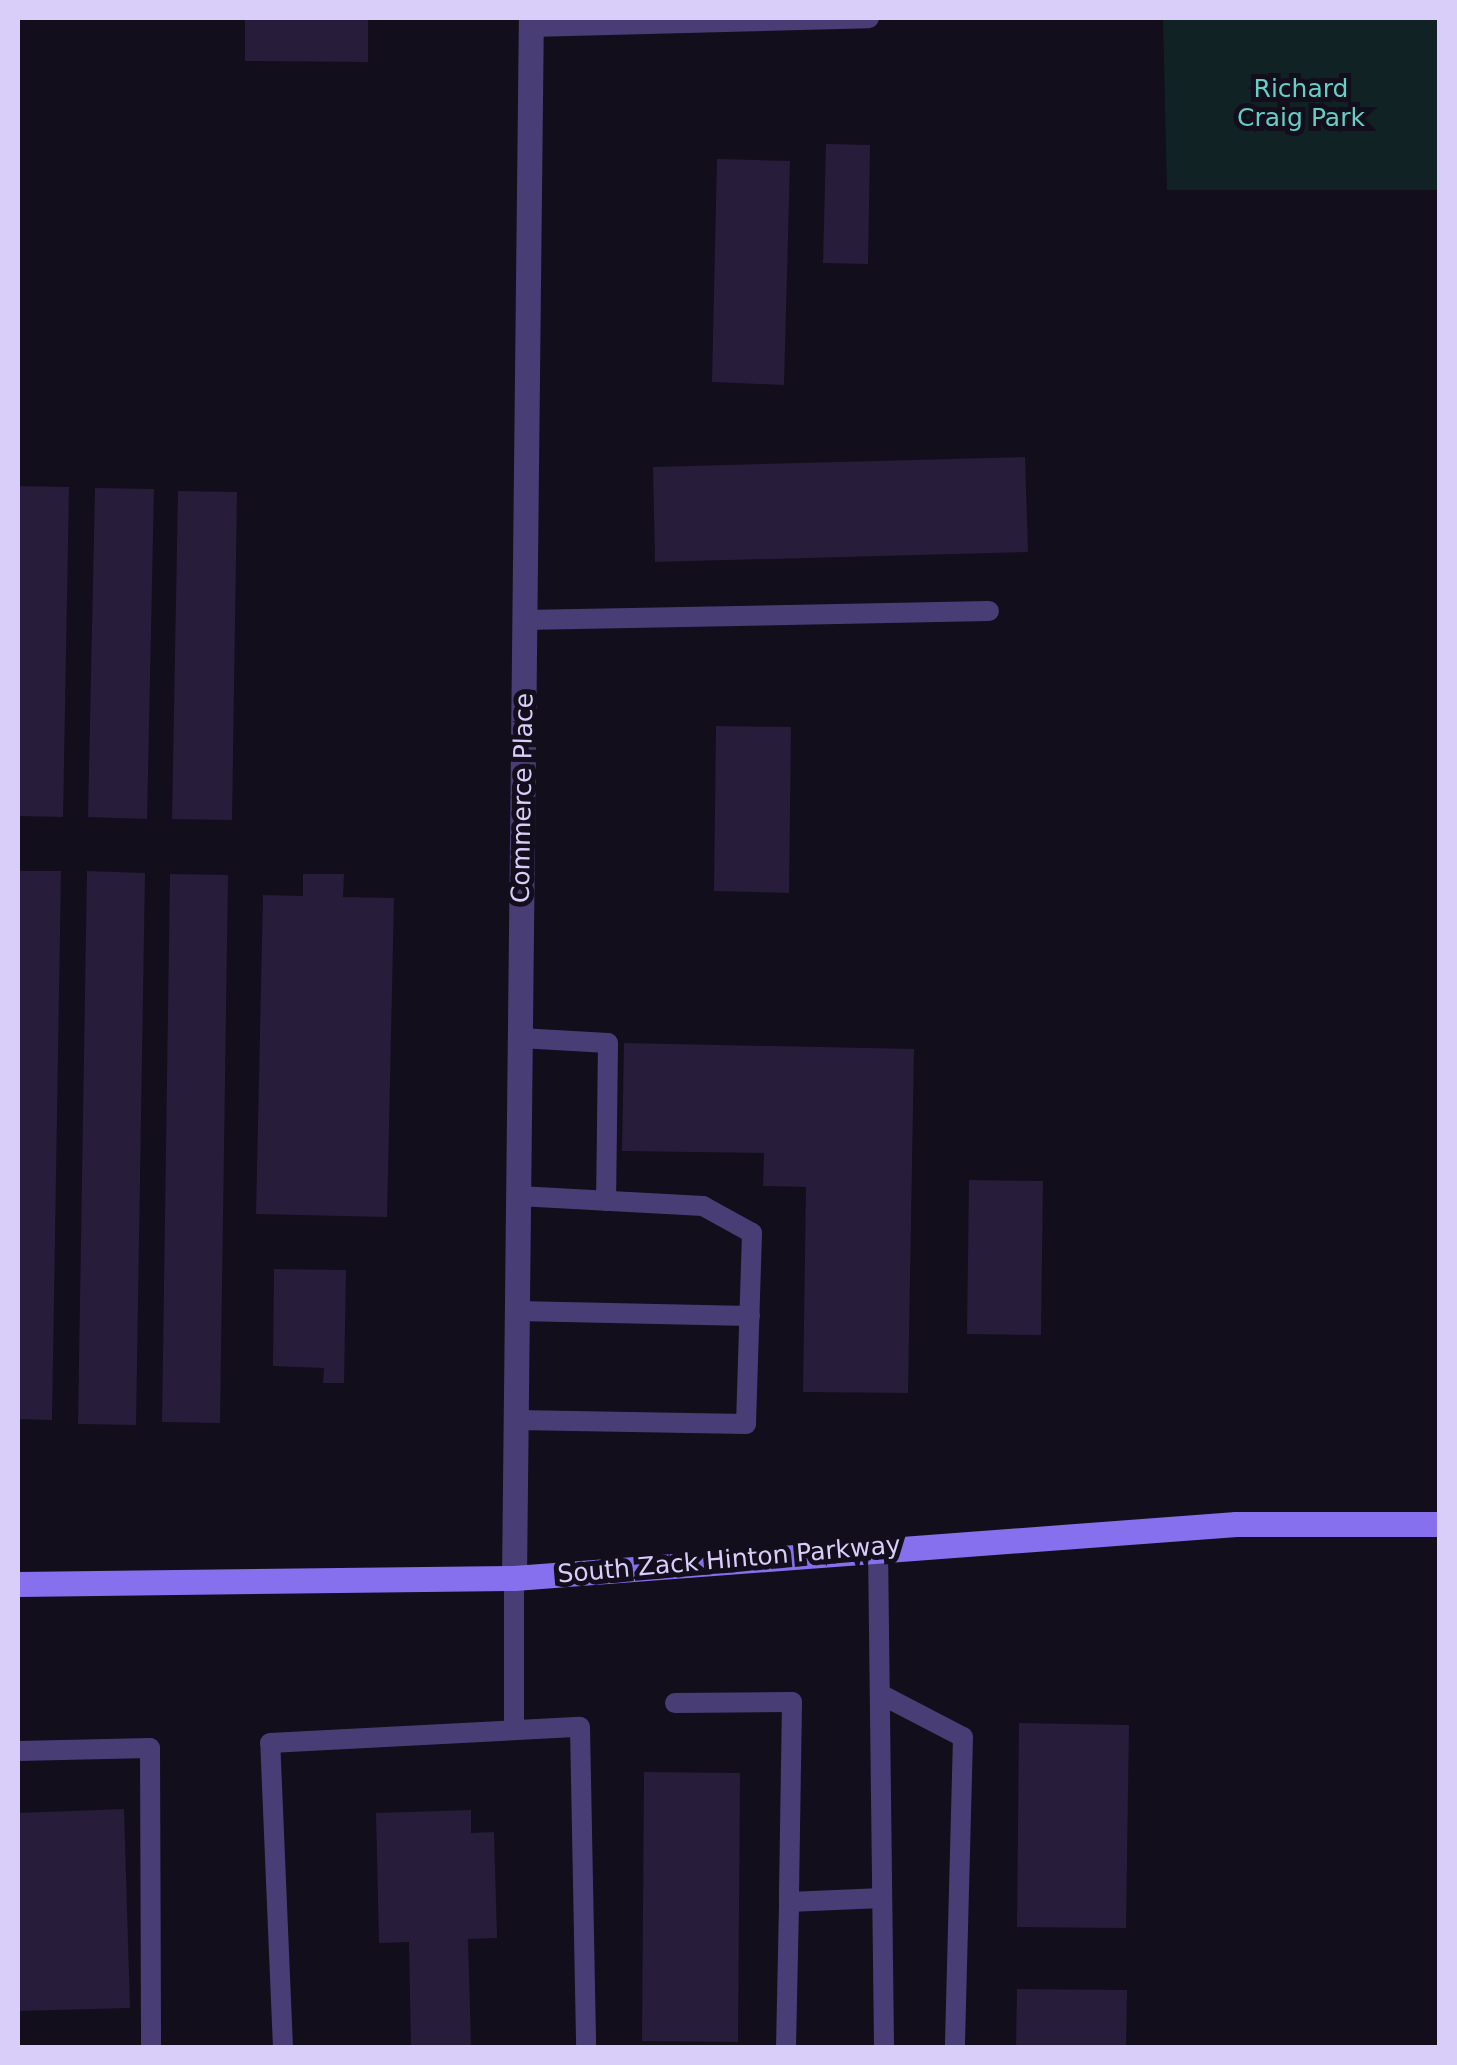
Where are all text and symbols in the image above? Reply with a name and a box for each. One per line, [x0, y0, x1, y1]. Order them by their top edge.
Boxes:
park label: Richard Craig Park [1237, 75, 1365, 134]
street label: Commerce Place [506, 693, 540, 903]
street label: South Zack Hinton Parkway [556, 1530, 902, 1590]

